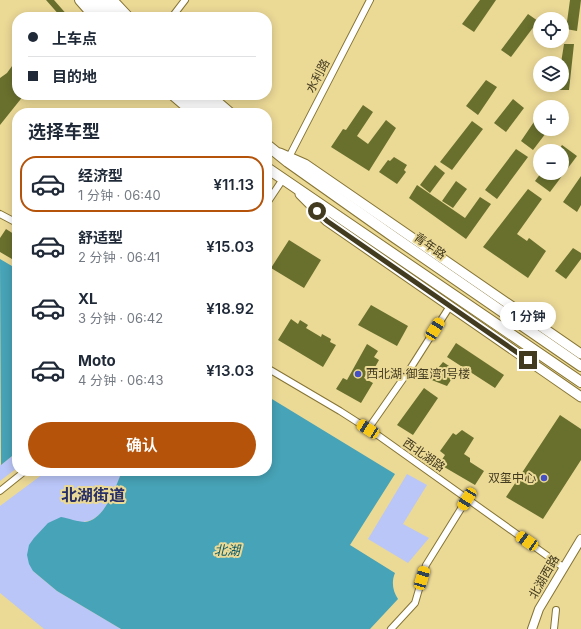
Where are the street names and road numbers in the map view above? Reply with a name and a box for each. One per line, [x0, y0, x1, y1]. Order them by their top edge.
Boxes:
street label: 水利路 [302, 56, 333, 95]
street label: 青年路 [411, 229, 449, 262]
street label: 西北湖路 [400, 435, 448, 475]
street label: 北湖西路 [525, 552, 562, 601]

